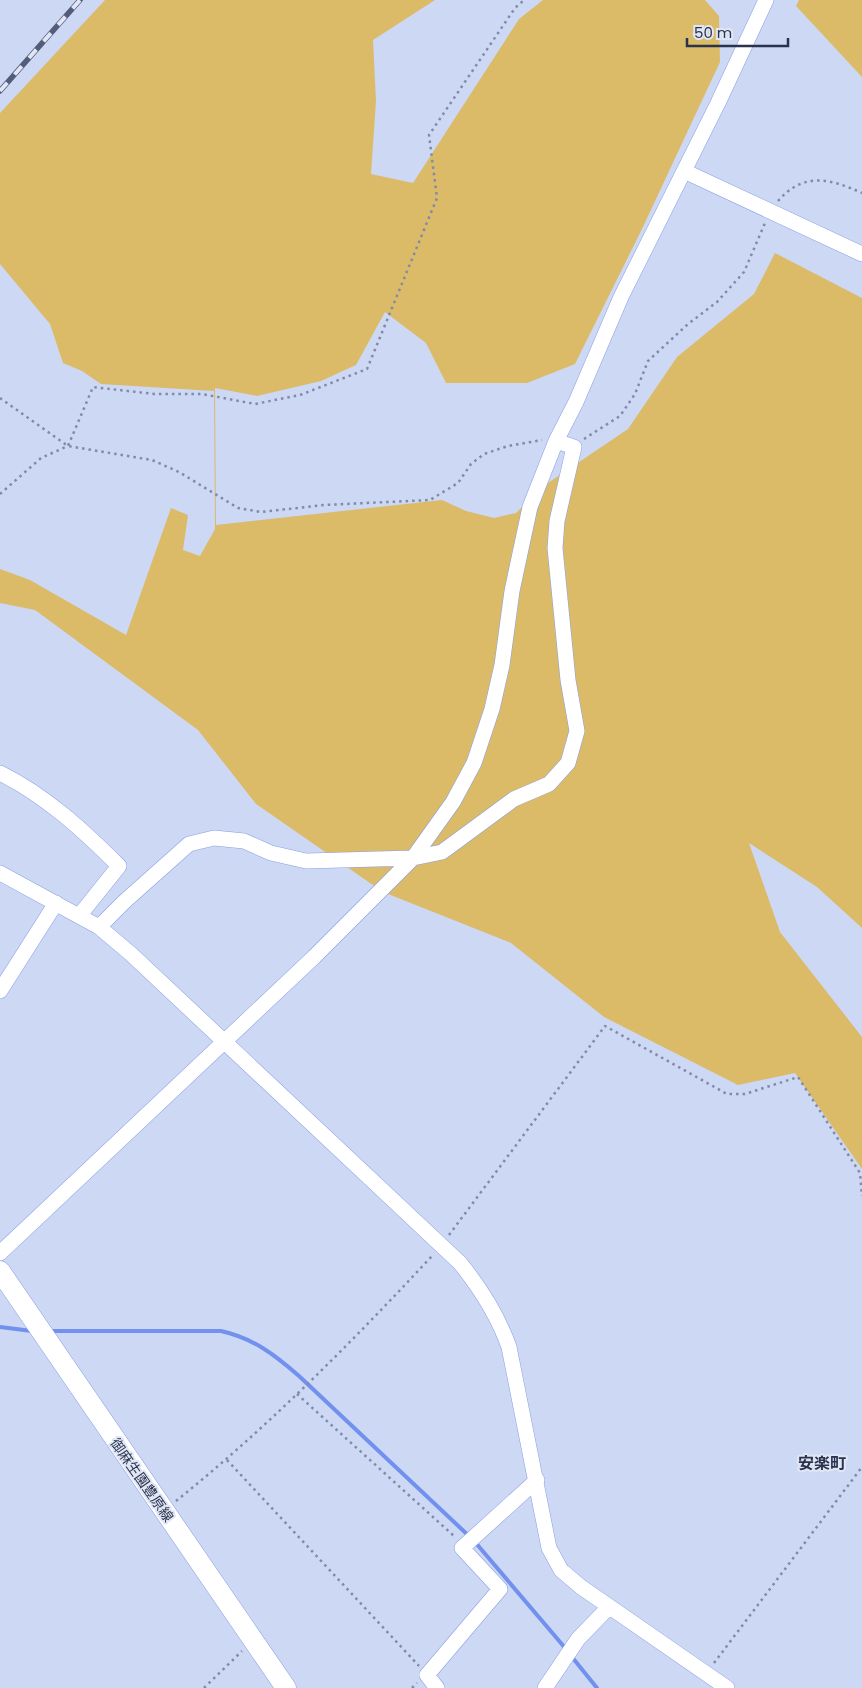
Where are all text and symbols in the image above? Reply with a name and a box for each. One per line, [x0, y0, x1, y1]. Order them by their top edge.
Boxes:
scale bar [687, 15, 788, 47]
text: 50 m [694, 22, 732, 43]
street label: 御麻生園豊原線 [106, 1434, 178, 1526]
district label: 安楽町 [798, 1452, 846, 1475]

